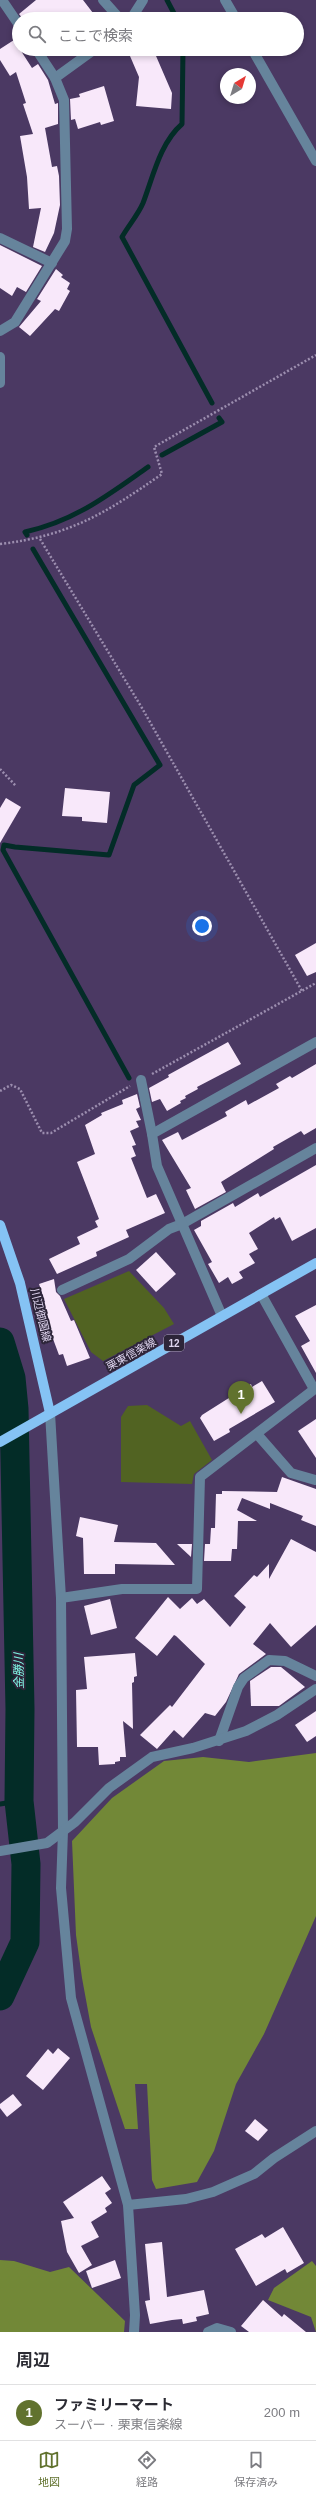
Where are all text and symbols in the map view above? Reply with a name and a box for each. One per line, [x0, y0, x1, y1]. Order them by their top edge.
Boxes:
search box [12, 12, 304, 56]
icon: search [26, 23, 48, 45]
text: ここで検索 [58, 27, 133, 44]
north arrow [220, 68, 256, 104]
your location [192, 916, 212, 936]
street label: 川辺御園線 [29, 1287, 53, 1343]
street label: 栗東信楽線 [104, 1335, 158, 1373]
road number: 12 [164, 1335, 184, 1351]
pin: 1 [228, 1381, 254, 1414]
water label: 金勝川 [12, 1651, 26, 1689]
text: 周辺 [16, 2351, 50, 2370]
text: ファミリーマート [54, 2396, 174, 2413]
text: 1 [25, 2405, 33, 2420]
text: 200 m [264, 2405, 300, 2420]
text: スーパー · 栗東信楽線 [54, 2417, 182, 2432]
tab: 地図 [38, 2449, 60, 2489]
tab: 経路 [136, 2449, 158, 2489]
tab: 保存済み [234, 2449, 278, 2489]

